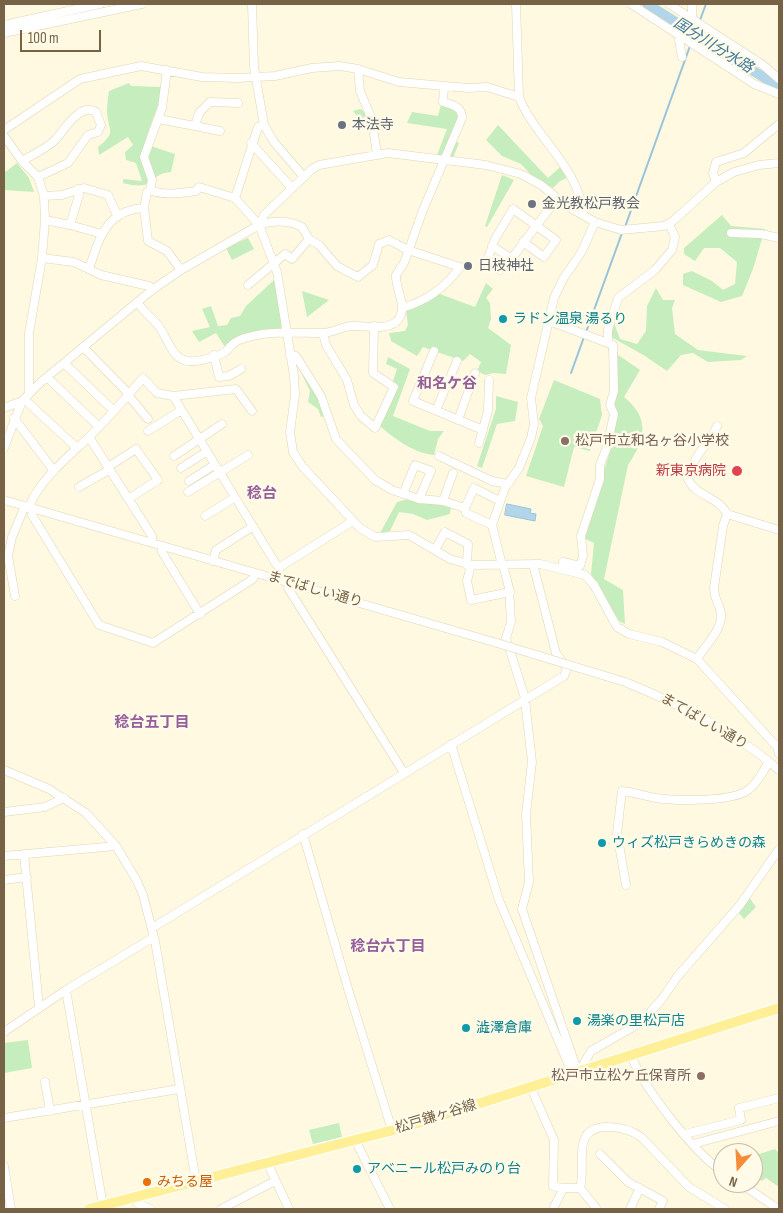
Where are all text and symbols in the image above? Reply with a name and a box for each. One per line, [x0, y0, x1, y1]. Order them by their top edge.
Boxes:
water label: 国分川分水路 [670, 15, 756, 77]
scale bar [22, 20, 104, 52]
text: 100 m [28, 29, 59, 48]
place label: 本法寺 [352, 117, 394, 133]
marker: 本法寺 [336, 119, 348, 131]
place label: 金光教松戸教会 [542, 196, 640, 212]
marker: 金光教松戸教会 [526, 198, 538, 210]
place label: 日枝神社 [478, 258, 534, 274]
marker: 日枝神社 [462, 260, 474, 272]
place label: ラドン温泉 湯るり [513, 311, 627, 327]
marker: ラドン温泉 湯るり [497, 313, 509, 325]
district label: 和名ケ谷 [417, 375, 477, 393]
place label: 松戸市立和名ヶ谷小学校 [575, 433, 729, 449]
marker: 松戸市立和名ヶ谷小学校 [559, 435, 571, 447]
place label: 新東京病院 [656, 463, 726, 479]
marker: 新東京病院 [730, 464, 744, 478]
district label: 稔台 [247, 485, 277, 503]
street label: までばしい通り [266, 568, 364, 612]
street label: まてばしい通り [657, 690, 751, 754]
district label: 稔台五丁目 [115, 714, 189, 732]
place label: ウィズ松戸きらめきの森 [612, 835, 766, 851]
marker: ウィズ松戸きらめきの森 [596, 837, 608, 849]
district label: 稔台六丁目 [351, 938, 425, 956]
place label: 湯楽の里松戸店 [587, 1013, 685, 1029]
marker: 湯楽の里松戸店 [571, 1015, 583, 1027]
place label: 澁澤倉庫 [476, 1020, 532, 1036]
marker: 澁澤倉庫 [460, 1022, 472, 1034]
place label: 松戸市立松ケ丘保育所 [551, 1068, 691, 1084]
marker: 松戸市立松ケ丘保育所 [695, 1070, 707, 1082]
street label: 松戸鎌ヶ谷線 [393, 1097, 479, 1137]
north arrow [713, 1143, 763, 1193]
place label: アベニール松戸みのり台 [367, 1161, 521, 1177]
marker: アベニール松戸みのり台 [351, 1163, 363, 1175]
text: N [727, 1172, 740, 1191]
place label: みちる屋 [157, 1174, 213, 1190]
marker: みちる屋 [141, 1176, 153, 1188]

